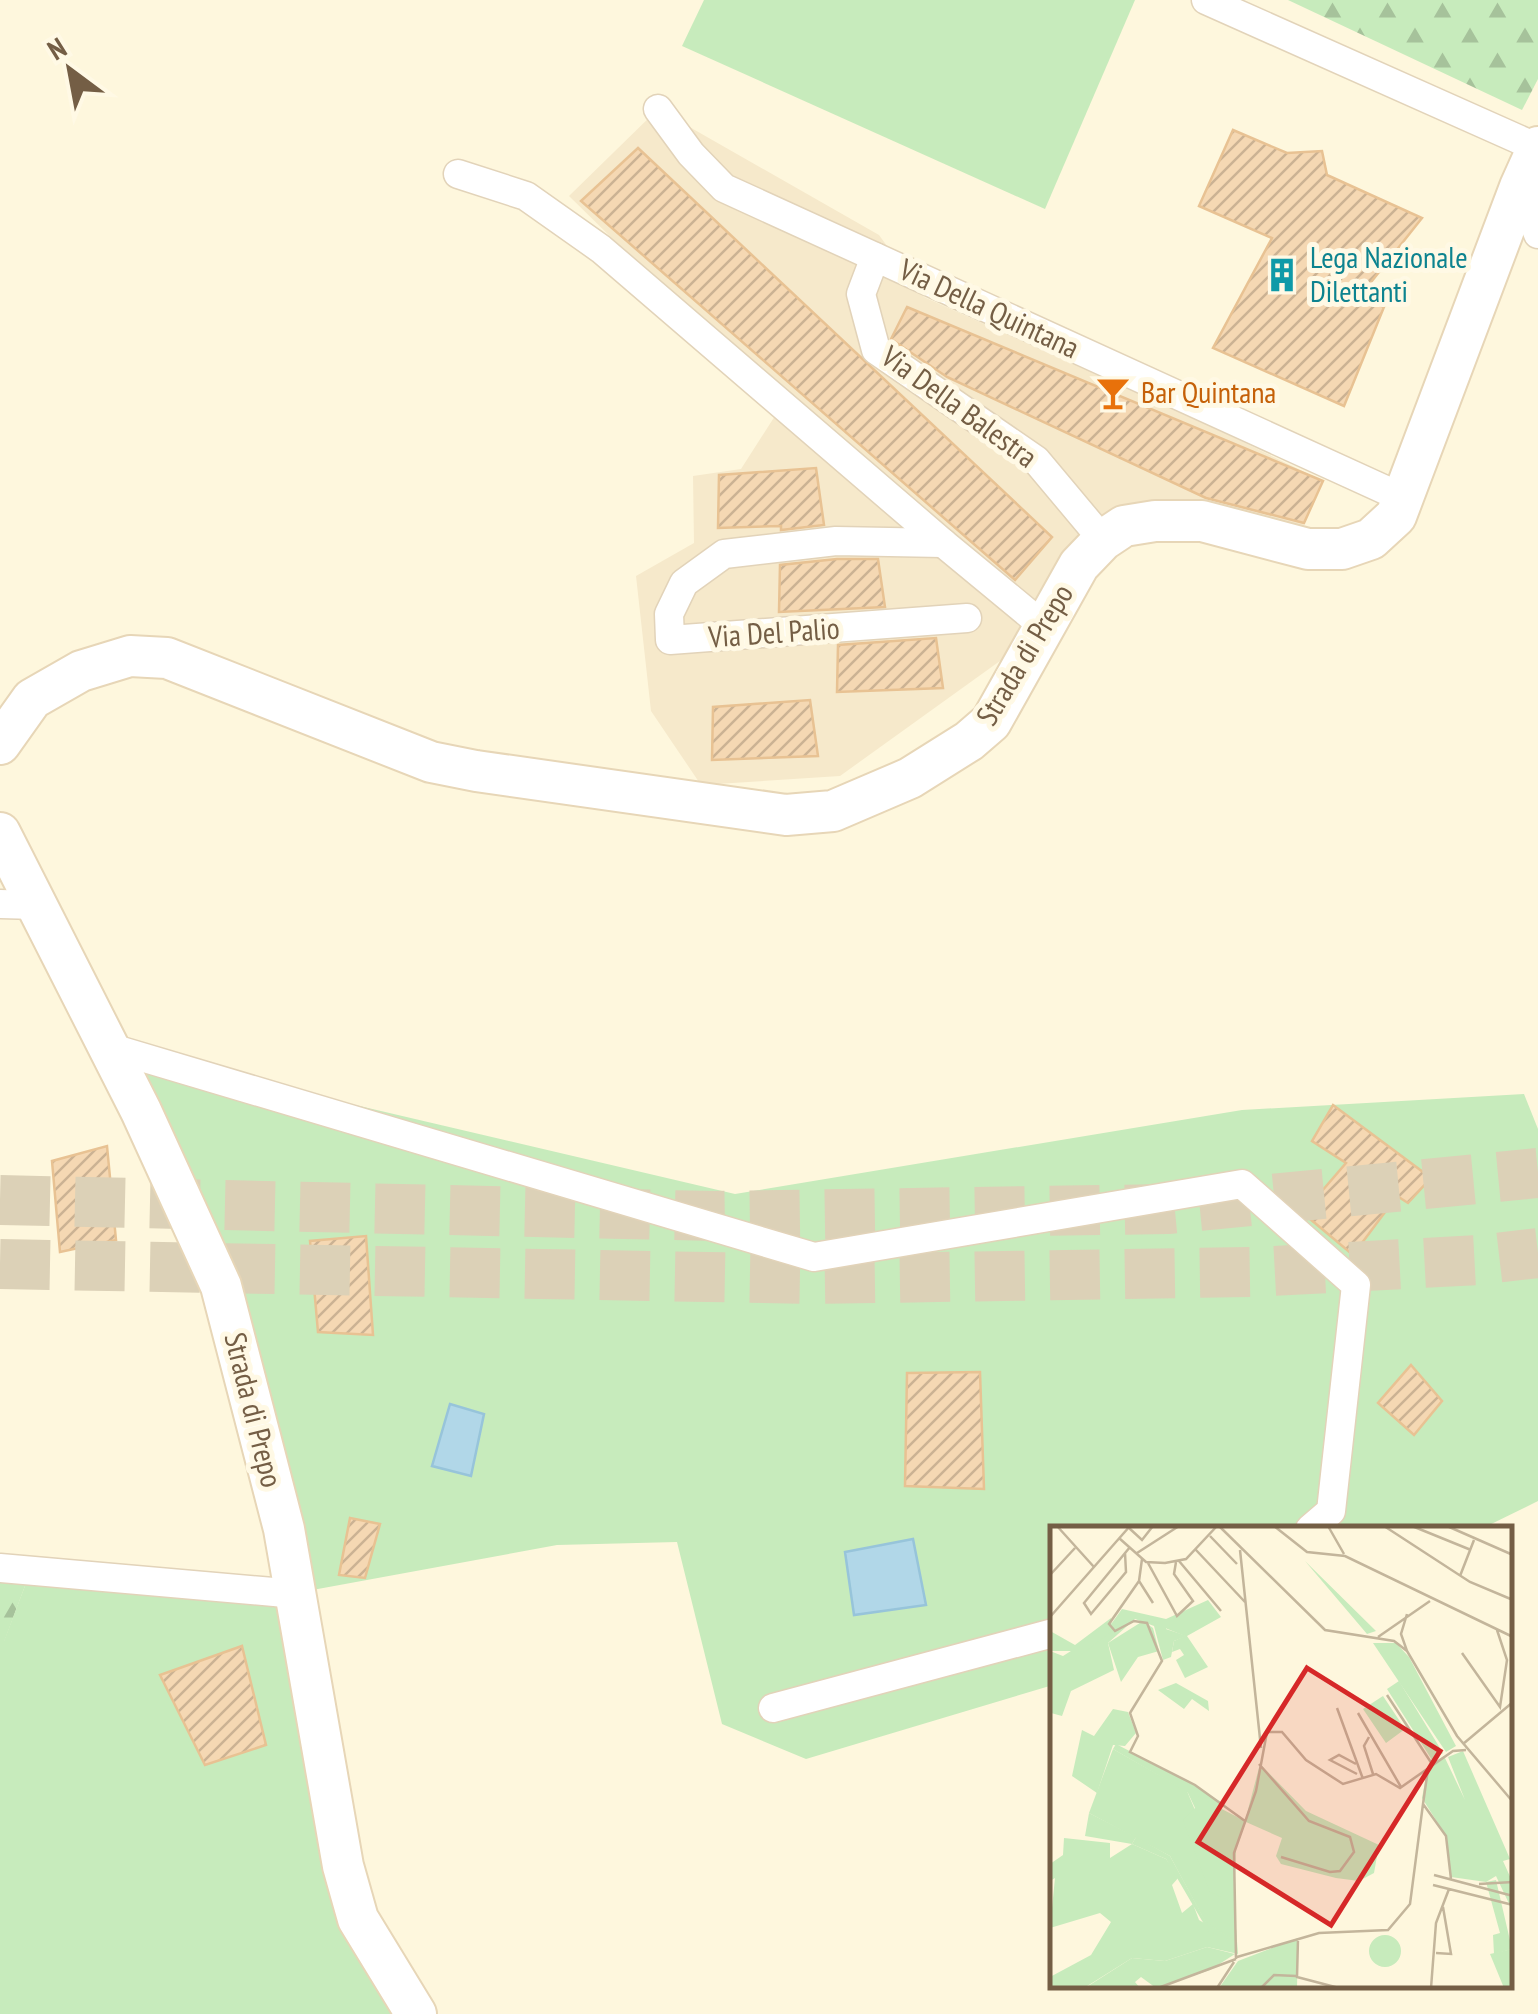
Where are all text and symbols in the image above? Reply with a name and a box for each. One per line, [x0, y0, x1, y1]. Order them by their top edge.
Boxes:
north arrow [20, 20, 120, 120]
text: N [40, 29, 73, 68]
place label: Lega Nazionale Dilettanti [1310, 237, 1468, 310]
street label: Via Della Quintana [893, 249, 1086, 366]
building icon: Lega Nazionale Dilettanti [1263, 256, 1301, 294]
street label: Via Della Balestra [873, 336, 1046, 475]
place label: Bar Quintana [1141, 372, 1276, 411]
bar icon: Bar Quintana [1094, 374, 1132, 412]
street label: Strada di Prepo [966, 577, 1081, 732]
street label: Via Del Palio [706, 607, 841, 656]
street label: Strada di Prepo [216, 1328, 292, 1491]
inset map [1050, 1526, 1513, 1989]

